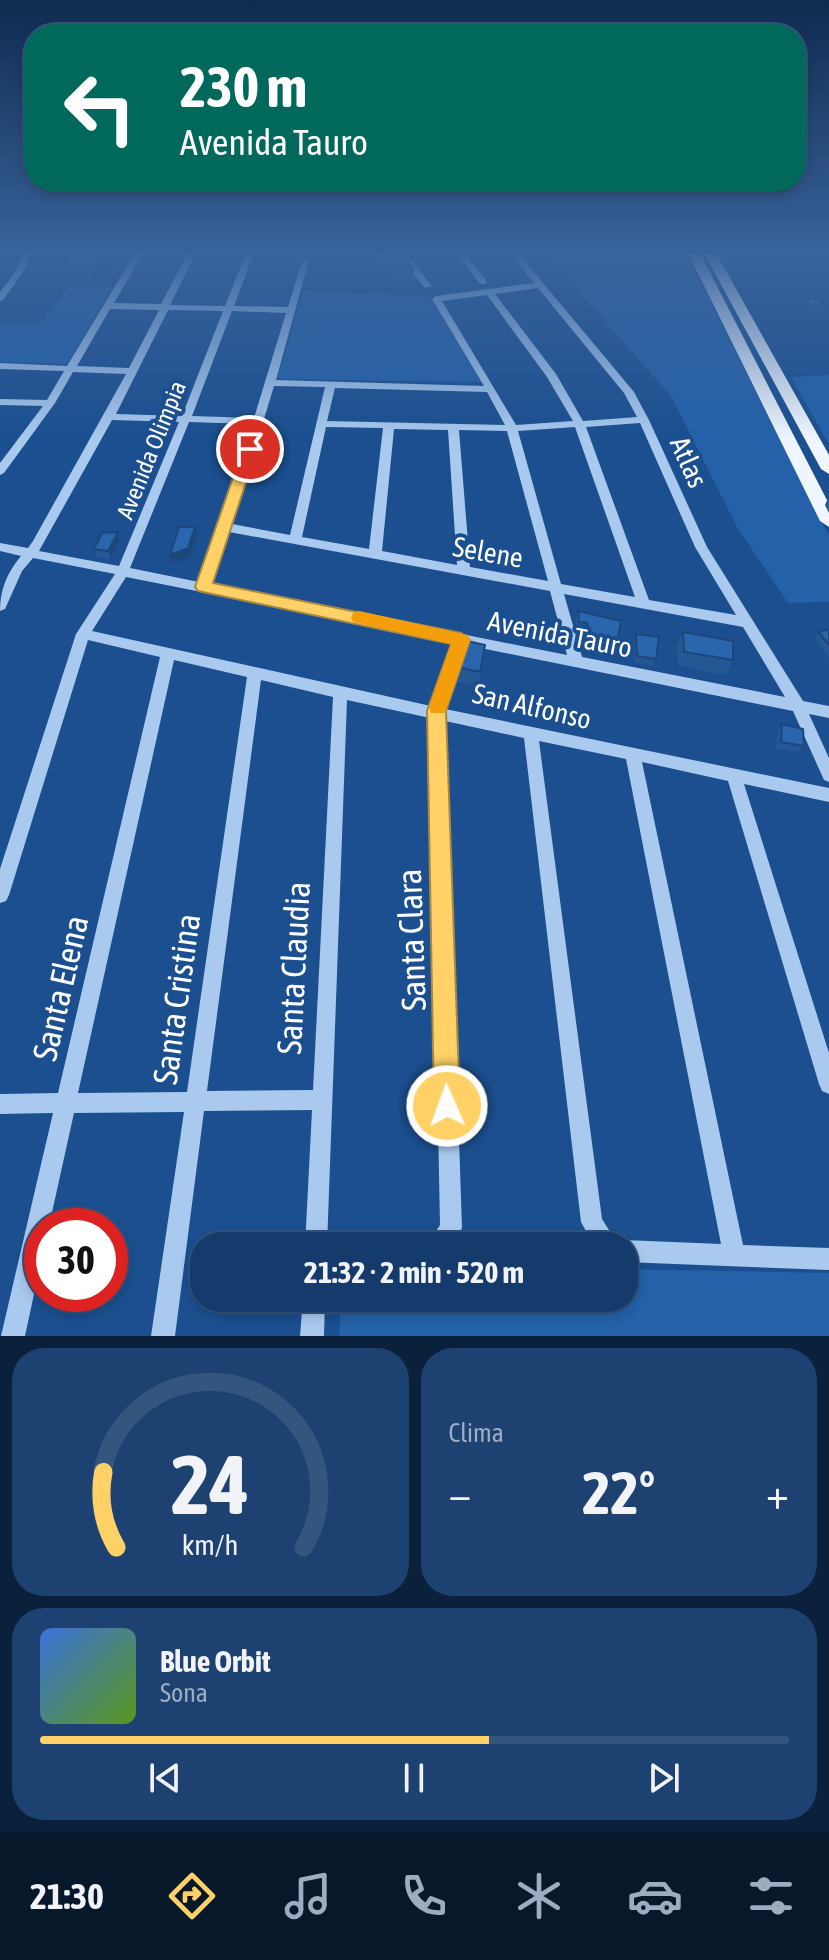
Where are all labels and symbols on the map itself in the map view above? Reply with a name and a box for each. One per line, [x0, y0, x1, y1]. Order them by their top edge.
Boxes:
street label: Avenida Olimpia [111, 377, 191, 523]
pin [216, 415, 284, 483]
street label: Atlas [664, 432, 714, 492]
street label: Selene [450, 530, 526, 574]
street label: Avenida Tauro [485, 604, 635, 664]
street label: San Alfonso [470, 677, 594, 735]
street label: Santa Clara [389, 868, 433, 1012]
street label: Santa Claudia [269, 881, 317, 1055]
street label: Santa Cristina [145, 911, 207, 1087]
street label: Santa Elena [24, 912, 96, 1064]
position arrow [405, 1064, 489, 1148]
speed limit sign: 30 [24, 1208, 128, 1312]

